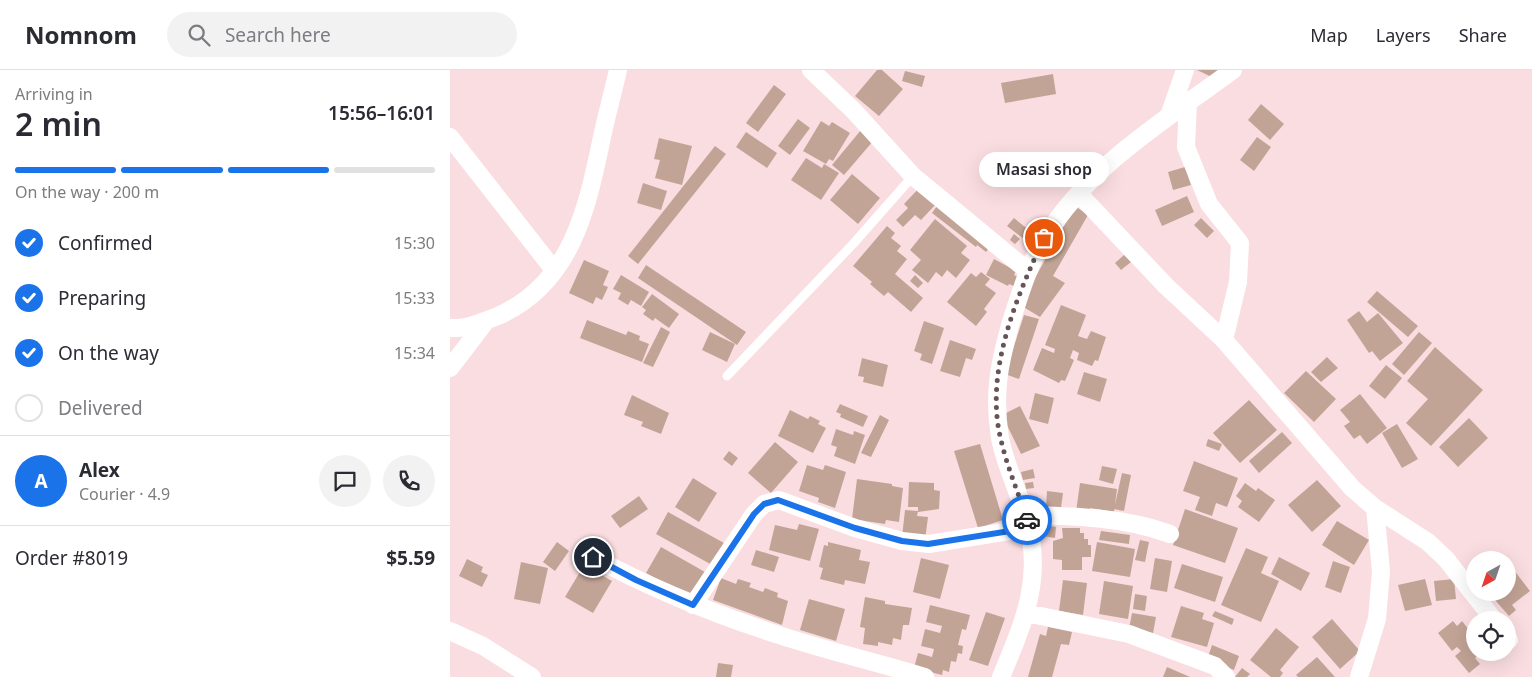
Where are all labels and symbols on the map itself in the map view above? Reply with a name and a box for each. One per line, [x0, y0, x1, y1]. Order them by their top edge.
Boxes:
callout: Masasi shop [979, 153, 1109, 188]
pin [1023, 217, 1065, 259]
courier [1002, 495, 1052, 545]
pin [572, 536, 614, 578]
north arrow [1466, 551, 1516, 601]

